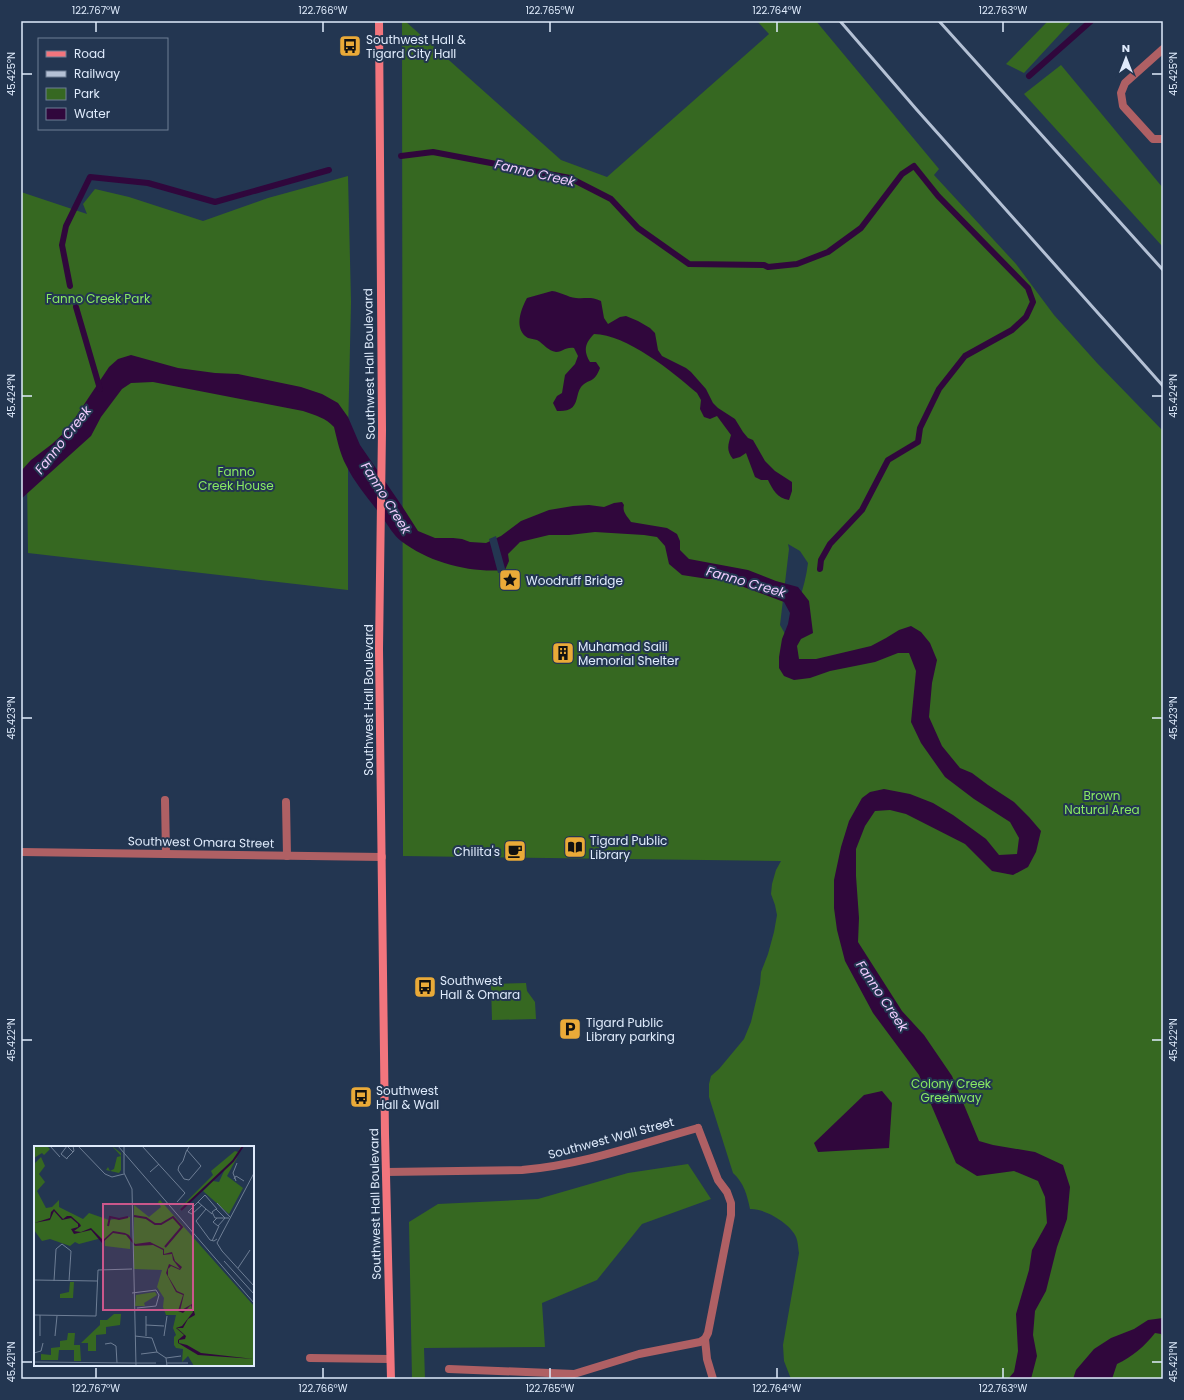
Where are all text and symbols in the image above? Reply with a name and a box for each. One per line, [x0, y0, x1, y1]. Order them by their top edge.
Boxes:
text: 122.767°W [72, 3, 120, 18]
text: 122.766°W [299, 3, 348, 18]
text: 122.765°W [526, 3, 575, 18]
text: 122.764°W [753, 3, 802, 18]
text: 122.763°W [979, 3, 1027, 18]
place label: Southwest Hall & Tigard City Hall [366, 31, 466, 62]
bus stop icon: Southwest Hall & Tigard City Hall [337, 33, 363, 59]
legend [38, 38, 168, 130]
north arrow [1106, 38, 1146, 78]
text: N [1122, 40, 1130, 56]
text: Road [74, 45, 105, 62]
text: 45.425°N [4, 52, 19, 96]
text: 45.425°N [1166, 52, 1181, 96]
text: Railway [74, 65, 120, 82]
text: Park [74, 85, 101, 102]
text: Water [74, 105, 111, 122]
water label: Fanno Creek [493, 155, 578, 192]
street label: Southwest Hall Boulevard [359, 288, 379, 440]
park label: Fanno Creek Park [46, 290, 151, 307]
text: 45.424°N [4, 374, 19, 418]
text: 45.424°N [1166, 374, 1181, 418]
water label: Fanno Creek [30, 401, 96, 478]
water label: Fanno Creek [356, 458, 416, 539]
park label: Fanno Creek House [198, 463, 274, 494]
water label: Fanno Creek [704, 562, 789, 603]
place icon: Woodruff Bridge [497, 567, 523, 593]
place label: Woodruff Bridge [526, 572, 623, 589]
street label: Southwest Hall Boulevard [360, 624, 377, 776]
place label: Muhamad Saili Memorial Shelter [578, 638, 679, 669]
building icon: Muhamad Saili Memorial Shelter [550, 640, 576, 666]
text: 45.423°N [4, 696, 19, 740]
text: 45.423°N [1166, 696, 1181, 740]
park label: Brown Natural Area [1064, 787, 1140, 818]
street label: Southwest Omara Street [128, 832, 274, 852]
place label: Tigard Public Library [590, 832, 667, 863]
library icon: Tigard Public Library [562, 834, 588, 860]
cafe icon: Chilita's [502, 838, 528, 864]
place label: Chilita's [454, 843, 500, 860]
water label: Fanno Creek [851, 957, 913, 1036]
place label: Southwest Hall & Omara [440, 972, 520, 1003]
bus stop icon: Southwest Hall & Omara [412, 974, 438, 1000]
place label: Tigard Public Library parking [586, 1014, 675, 1045]
parking icon: Tigard Public Library parking [557, 1016, 583, 1042]
text: 45.422°N [4, 1018, 19, 1062]
text: 45.422°N [1166, 1018, 1181, 1062]
park label: Colony Creek Greenway [911, 1075, 992, 1106]
place label: Southwest Hall & Wall [376, 1082, 439, 1113]
bus stop icon: Southwest Hall & Wall [348, 1084, 374, 1110]
street label: Southwest Wall Street [546, 1113, 676, 1163]
street label: Southwest Hall Boulevard [365, 1128, 385, 1280]
inset map [34, 1146, 254, 1366]
text: 45.421°N [4, 1341, 19, 1383]
text: 45.421°N [1166, 1341, 1181, 1383]
text: 122.767°W [72, 1381, 120, 1396]
text: 122.766°W [299, 1381, 348, 1396]
text: 122.765°W [526, 1381, 575, 1396]
text: 122.764°W [753, 1381, 802, 1396]
text: 122.763°W [979, 1381, 1027, 1396]

